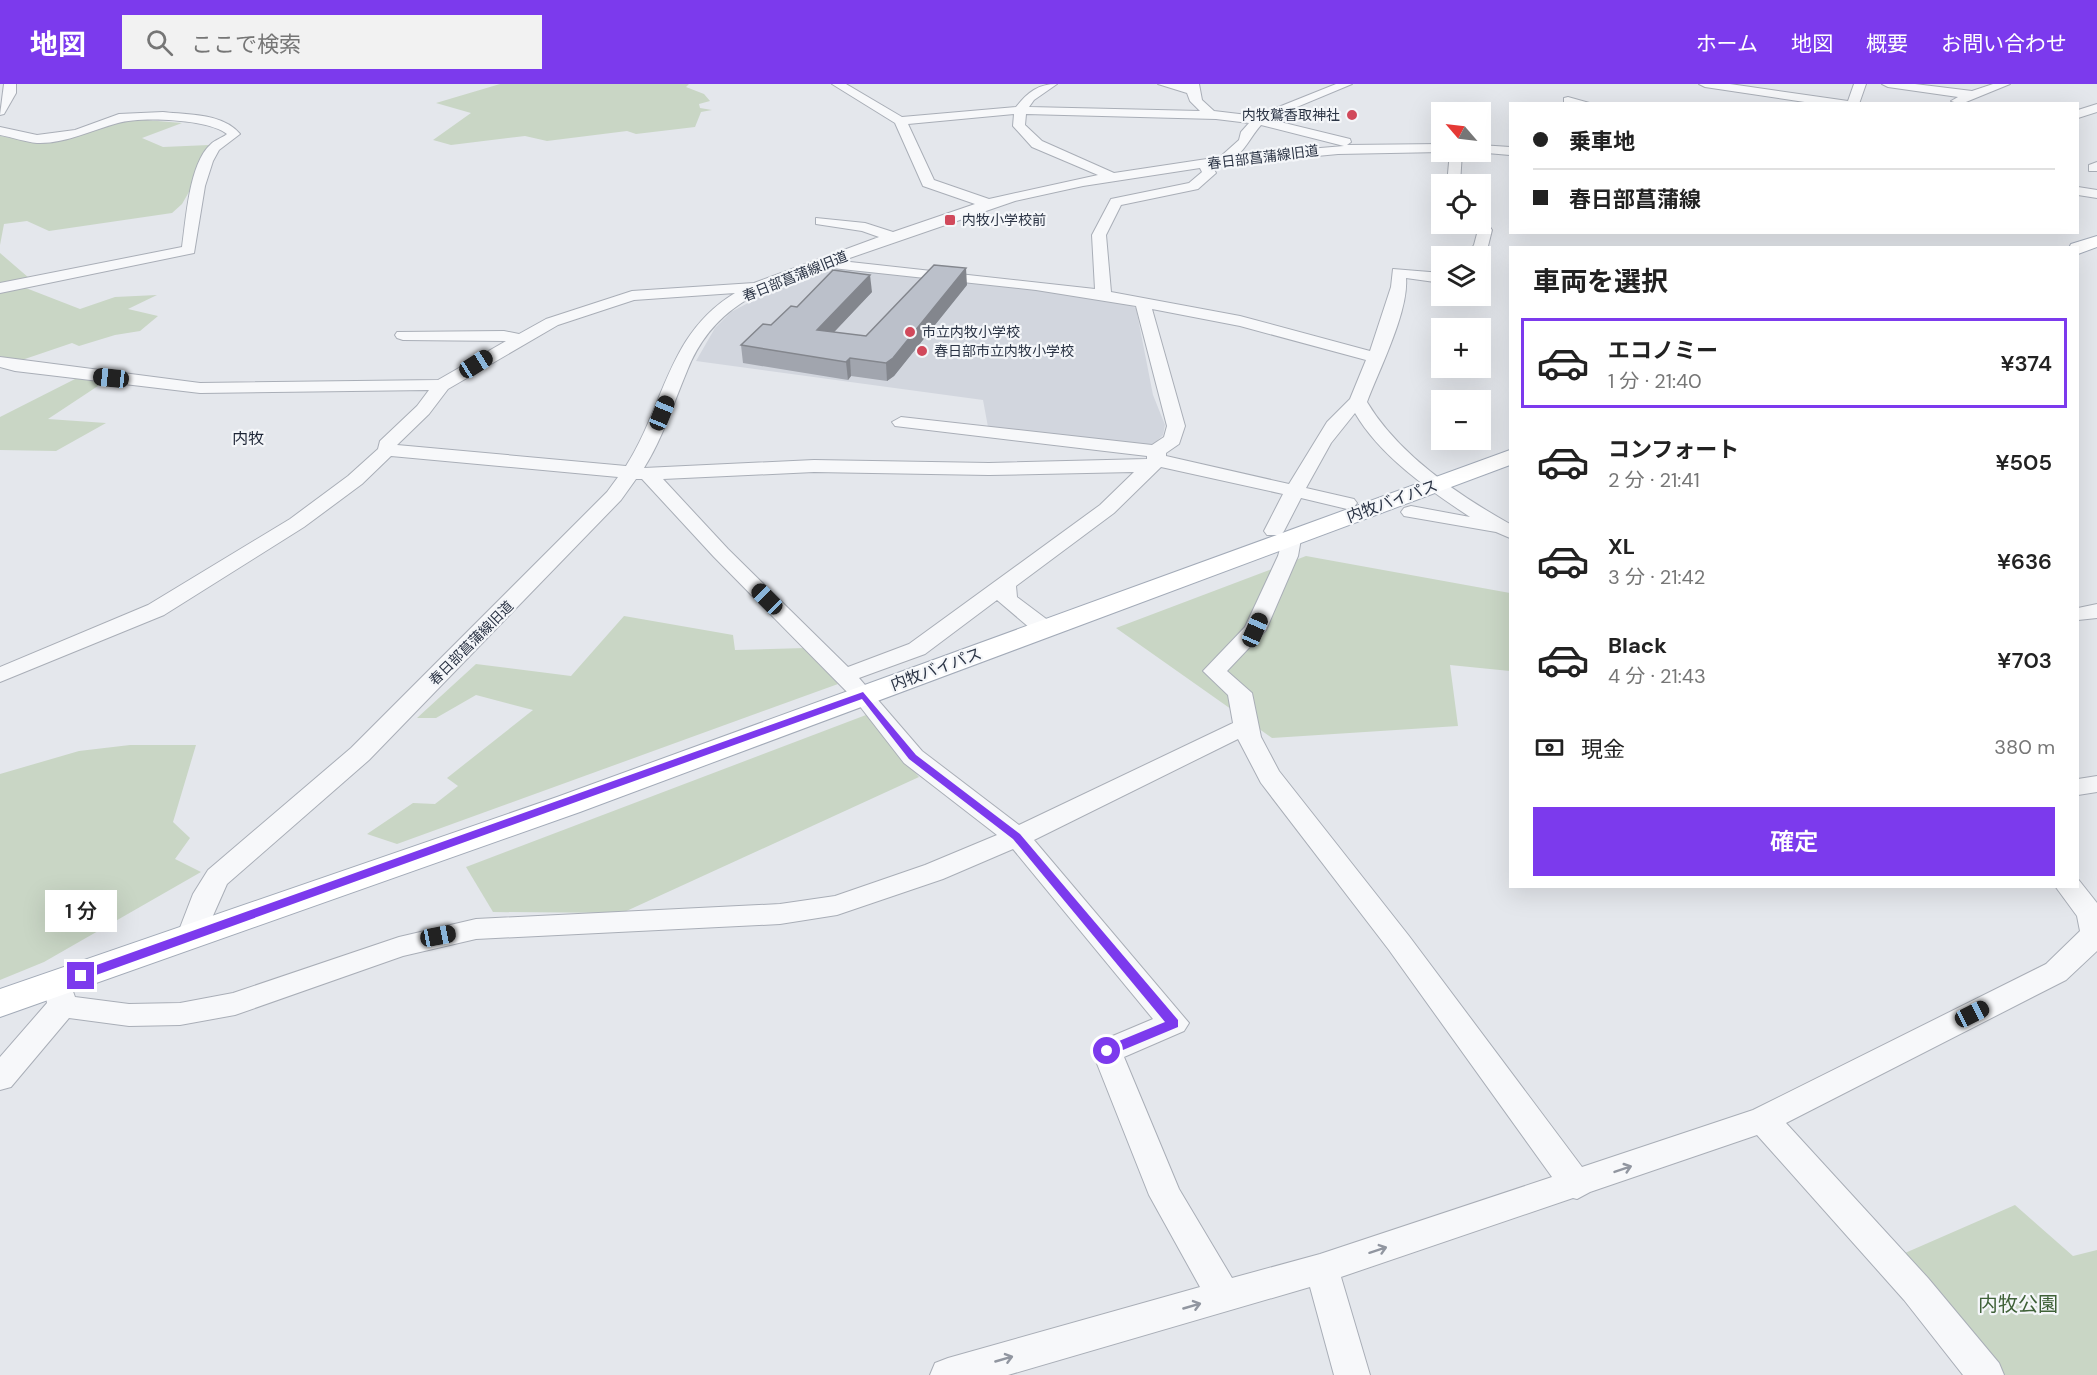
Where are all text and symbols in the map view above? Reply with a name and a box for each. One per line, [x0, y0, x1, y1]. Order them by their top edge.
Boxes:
search box [122, 15, 542, 69]
text: 地図 [30, 26, 86, 63]
icon: search [143, 26, 176, 59]
text: ここで検索 [191, 30, 301, 59]
text: ホーム [1696, 30, 1758, 58]
text: 地図 [1791, 30, 1833, 58]
text: 概要 [1866, 30, 1908, 58]
text: お問い合わせ [1941, 30, 2067, 58]
north arrow [1431, 102, 1491, 162]
map controls [1431, 102, 1491, 450]
place label: 内牧鷲香取神社 [1242, 106, 1340, 124]
marker: 内牧鷲香取神社 [1345, 108, 1359, 122]
text: 乗車地 [1569, 127, 1635, 156]
street label: 春日部菖蒲線旧道 [1206, 141, 1320, 173]
button: locate [1431, 174, 1491, 234]
text: 春日部菖蒲線 [1569, 185, 1701, 214]
place label: 内牧小学校前 [962, 211, 1046, 229]
marker: 内牧小学校前 [943, 213, 957, 227]
button: layers [1431, 246, 1491, 306]
street label: 春日部菖蒲線旧道 [740, 247, 850, 305]
text: 車両を選択 [1533, 264, 1668, 299]
button: + [1431, 318, 1491, 378]
place label: 市立内牧小学校 [922, 323, 1020, 341]
marker: 市立内牧小学校 [903, 325, 917, 339]
icon: car [1536, 336, 1590, 390]
text: エコノミー [1608, 336, 1718, 365]
place label: 春日部市立内牧小学校 [934, 342, 1074, 360]
marker: 春日部市立内牧小学校 [915, 344, 929, 358]
car [456, 347, 496, 381]
text: ¥374 [2000, 349, 2052, 378]
car [92, 367, 130, 389]
text: 1 分 · 21:40 [1608, 368, 1702, 394]
button: − [1431, 390, 1491, 450]
car [647, 393, 677, 433]
district label: 内牧 [232, 428, 264, 449]
icon: car [1536, 435, 1590, 489]
text: コンフォート [1608, 435, 1739, 464]
text: ¥505 [1995, 448, 2052, 477]
text: 2 分 · 21:41 [1608, 467, 1700, 493]
street label: 内牧バイパス [1343, 475, 1441, 527]
text: XL [1608, 532, 1635, 561]
icon: car [1536, 534, 1590, 588]
text: ¥636 [1997, 547, 2052, 576]
text: 3 分 · 21:42 [1608, 564, 1705, 590]
car [748, 580, 786, 618]
street label: 春日部菖蒲線旧道 [425, 597, 517, 689]
car [1239, 610, 1271, 650]
text: Black [1608, 631, 1667, 660]
icon: car [1536, 633, 1590, 687]
street label: 内牧バイパス [887, 643, 985, 695]
text: ¥703 [1997, 646, 2052, 675]
text: 4 分 · 21:43 [1608, 663, 1706, 689]
icon: cash [1533, 731, 1566, 764]
text: 380 m [1994, 734, 2055, 760]
text: 現金 [1581, 735, 1625, 764]
button: 確定 [1533, 807, 2055, 876]
callout: 1 分 [45, 889, 117, 931]
text: 1 分 [65, 898, 97, 924]
car [419, 924, 457, 948]
route end [67, 962, 94, 989]
car [1952, 998, 1992, 1030]
route start [1093, 1037, 1120, 1064]
one-way arrow [1613, 1162, 1632, 1173]
one-way arrow [1368, 1243, 1387, 1254]
park label: 内牧公園 [1978, 1291, 2058, 1317]
one-way arrow [1182, 1300, 1201, 1311]
one-way arrow [994, 1353, 1013, 1364]

